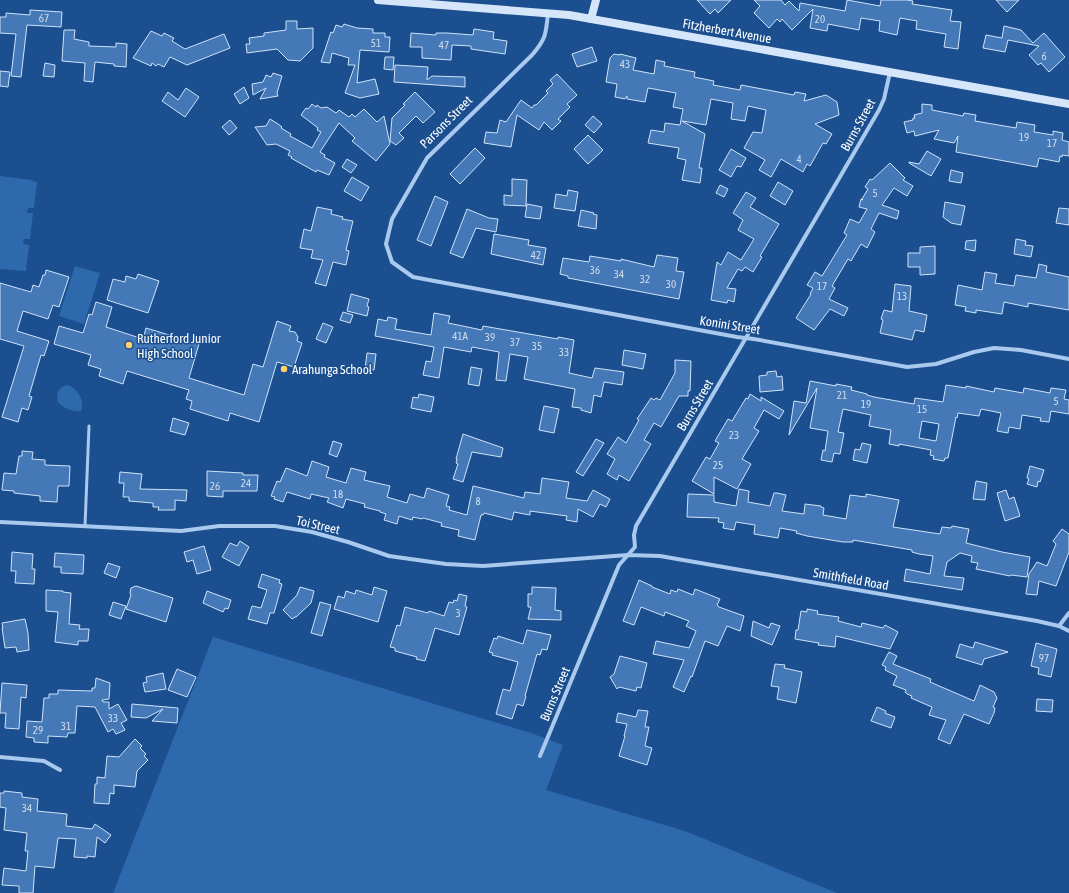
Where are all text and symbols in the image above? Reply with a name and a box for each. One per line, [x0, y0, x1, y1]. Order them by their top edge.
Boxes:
house number: 67 [39, 12, 49, 24]
house number: 20 [815, 13, 825, 25]
street label: Fitzherbert Avenue [681, 16, 773, 46]
house number: 51 [371, 37, 381, 49]
house number: 47 [439, 39, 449, 51]
house number: 6 [1041, 50, 1047, 62]
house number: 43 [620, 58, 630, 70]
street label: Parsons Street [417, 93, 475, 151]
street label: Burns Street [838, 96, 879, 154]
house number: 19 [1019, 131, 1029, 143]
house number: 17 [1047, 137, 1057, 149]
house number: 4 [796, 153, 802, 165]
house number: 5 [872, 187, 878, 199]
house number: 42 [531, 249, 541, 261]
house number: 36 [590, 264, 600, 276]
house number: 34 [614, 268, 624, 280]
house number: 32 [640, 273, 650, 285]
house number: 30 [666, 278, 676, 290]
house number: 17 [817, 280, 827, 292]
house number: 13 [897, 290, 907, 302]
street label: Konini Street [699, 313, 762, 337]
house number: 41A [452, 330, 468, 342]
place label: Rutherford Junior High School [137, 331, 221, 361]
house number: 39 [485, 331, 495, 343]
house number: 37 [510, 336, 520, 348]
marker: Rutherford Junior High School [124, 340, 134, 350]
house number: 35 [532, 340, 542, 352]
house number: 33 [559, 346, 569, 358]
place label: Arahunga School [292, 362, 373, 377]
marker: Arahunga School [279, 364, 289, 374]
street label: Burns Street [674, 376, 716, 433]
house number: 21 [837, 389, 847, 401]
house number: 5 [1053, 395, 1059, 407]
house number: 19 [861, 398, 871, 410]
house number: 15 [917, 403, 927, 415]
house number: 23 [729, 429, 739, 441]
house number: 25 [713, 459, 723, 471]
house number: 24 [241, 477, 251, 489]
house number: 26 [210, 480, 220, 492]
house number: 18 [333, 488, 343, 500]
house number: 8 [475, 495, 481, 507]
street label: Toi Street [295, 513, 342, 537]
street label: Smithfield Road [812, 565, 890, 593]
house number: 3 [455, 607, 461, 619]
house number: 97 [1039, 652, 1049, 664]
street label: Burns Street [537, 664, 573, 723]
house number: 33 [108, 712, 118, 724]
house number: 31 [61, 720, 71, 732]
house number: 29 [33, 724, 43, 736]
house number: 34 [22, 802, 32, 814]

